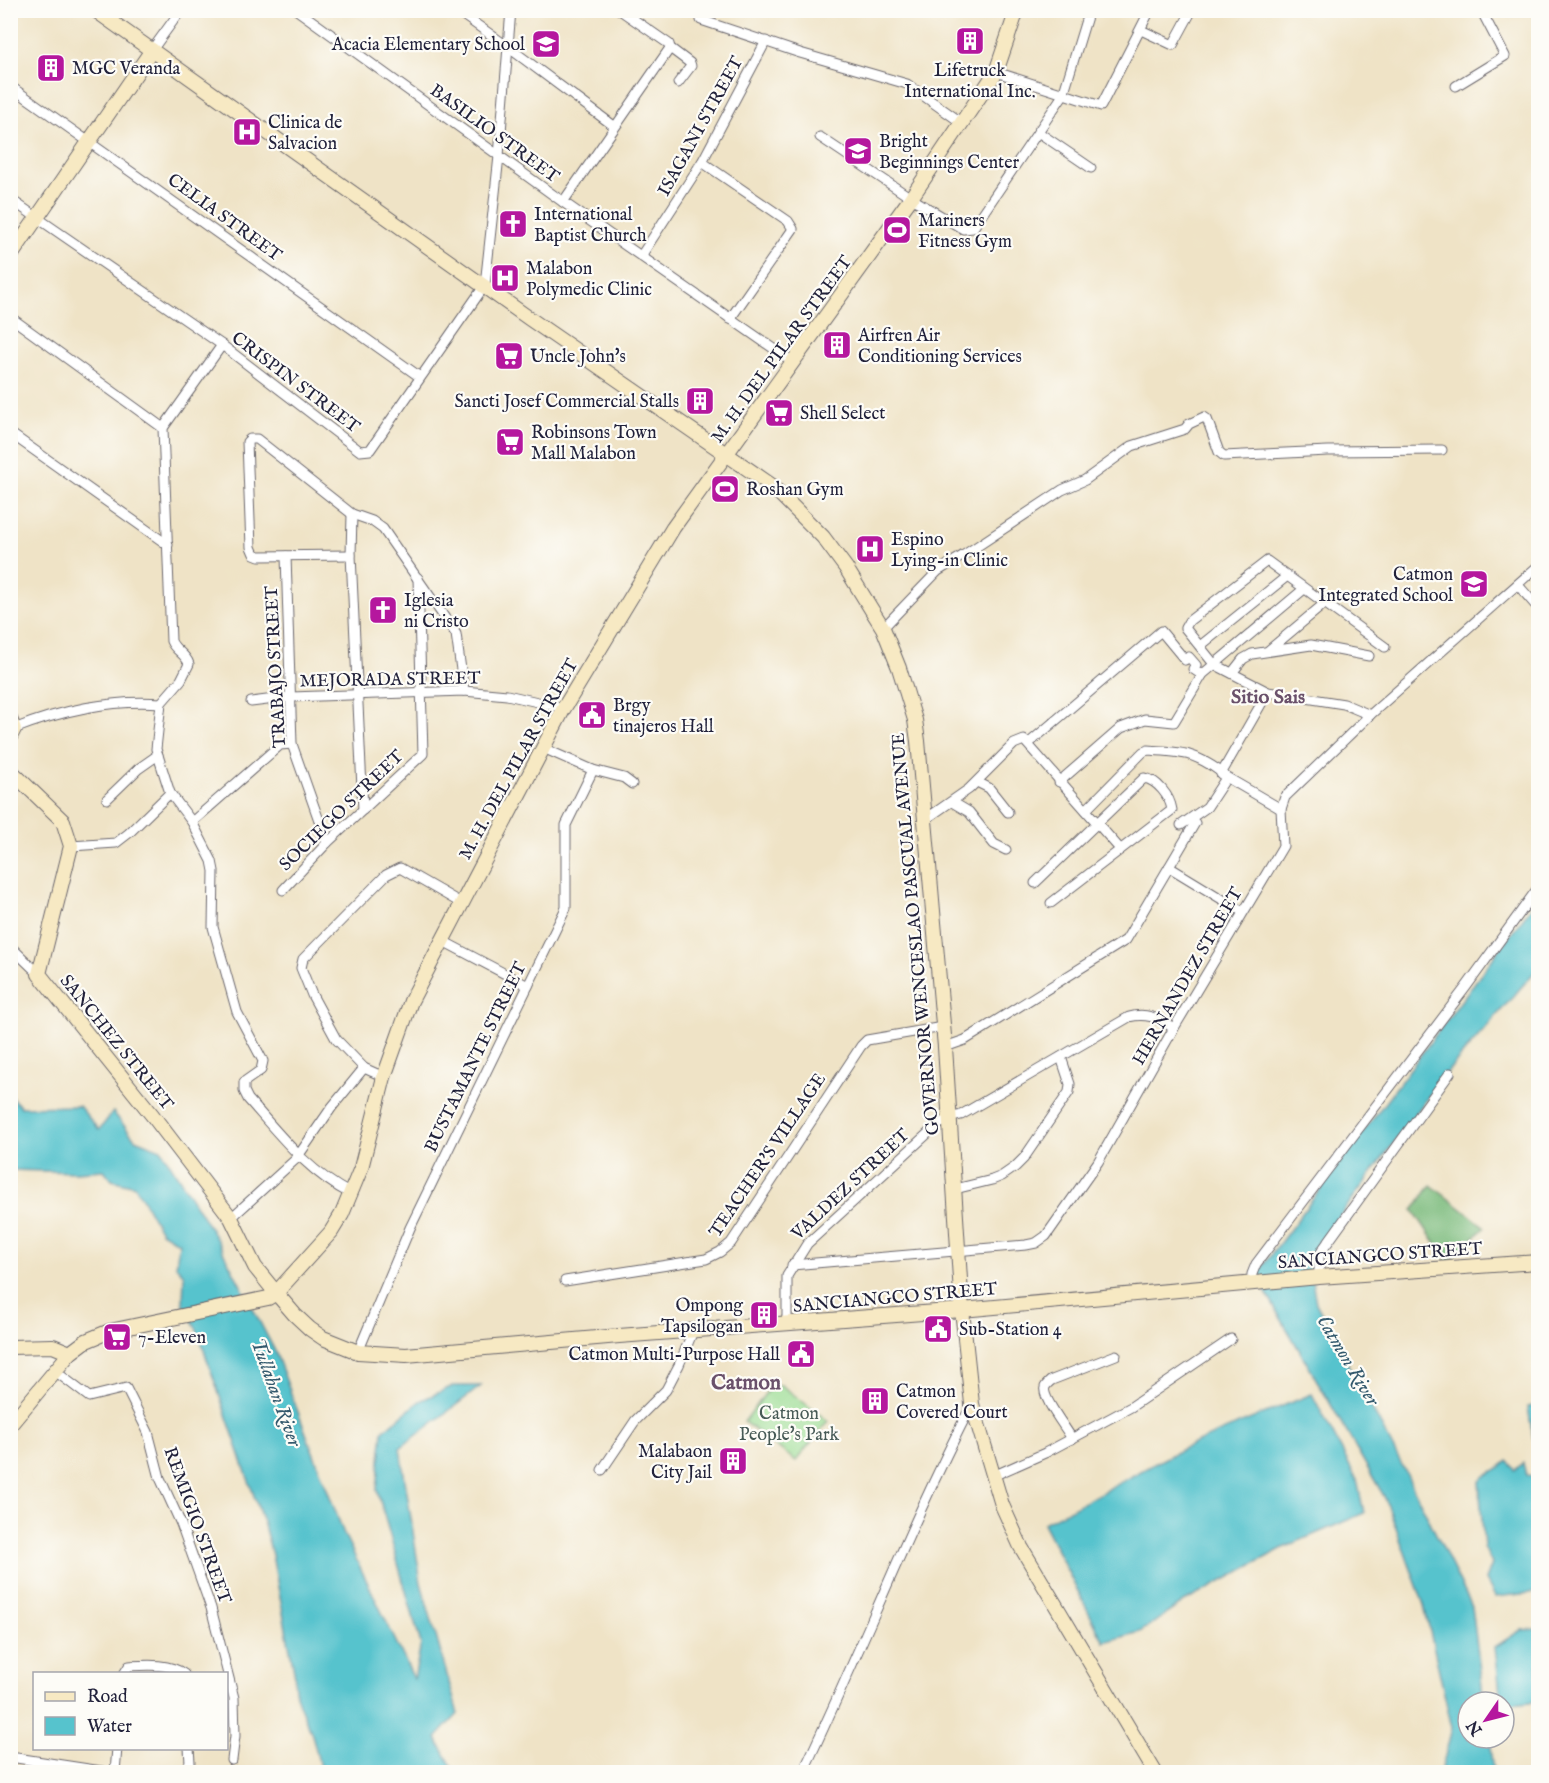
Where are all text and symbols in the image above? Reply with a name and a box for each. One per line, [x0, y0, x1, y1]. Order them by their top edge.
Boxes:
building icon: Lifetruck International Inc. [954, 25, 986, 57]
school or university icon: Acacia Elementary School [530, 28, 562, 60]
place label: Acacia Elementary School [331, 34, 525, 57]
building icon: MGC Veranda [35, 52, 67, 84]
street label: ISAGANI STREET [653, 53, 749, 201]
place label: MGC Veranda [72, 58, 181, 81]
place label: Lifetruck International Inc. [904, 60, 1036, 104]
street label: BASILIO STREET [425, 80, 563, 189]
place label: Clinica de Salvacion [268, 112, 342, 156]
hospital icon: Clinica de Salvacion [231, 116, 263, 148]
place label: Bright Beginnings Center [879, 131, 1019, 175]
school or university icon: Bright Beginnings Center [842, 135, 874, 167]
street label: CELIA STREET [162, 169, 286, 267]
place label: International Baptist Church [534, 204, 647, 248]
church icon: International Baptist Church [497, 208, 529, 240]
place label: Mariners Fitness Gym [918, 210, 1012, 254]
sports icon: Mariners Fitness Gym [881, 214, 913, 246]
street label: M. H. DEL PILAR STREET [706, 252, 858, 448]
place label: Malabon Polymedic Clinic [526, 258, 652, 302]
hospital icon: Malabon Polymedic Clinic [489, 262, 521, 294]
place label: Airfren Air Conditioning Services [857, 325, 1022, 369]
street label: CRISPIN STREET [226, 327, 364, 439]
building icon: Airfren Air Conditioning Services [821, 329, 853, 361]
supermarket icon: Uncle John's [493, 340, 525, 372]
place label: Uncle John's [530, 346, 626, 369]
building icon: Sancti Josef Commercial Stalls [684, 385, 716, 417]
place label: Sancti Josef Commercial Stalls [454, 391, 679, 414]
supermarket icon: Shell Select [763, 397, 795, 429]
place label: Shell Select [800, 403, 885, 426]
place label: Robinsons Town Mall Malabon [531, 422, 657, 466]
supermarket icon: Robinsons Town Mall Malabon [494, 426, 526, 458]
sports icon: Roshan Gym [709, 473, 741, 505]
place label: Roshan Gym [746, 479, 844, 502]
place label: Espino Lying-in Clinic [891, 529, 1008, 573]
hospital icon: Espino Lying-in Clinic [854, 533, 886, 565]
place label: Catmon Integrated School [1318, 564, 1453, 608]
school or university icon: Catmon Integrated School [1458, 568, 1490, 600]
street label: TRABAJO STREET [261, 585, 292, 749]
place label: Iglesia ni Cristo [404, 590, 469, 634]
church icon: Iglesia ni Cristo [367, 594, 399, 626]
street label: M. H. DEL PILAR STREET [454, 655, 584, 864]
street label: MEJORADA STREET [299, 667, 481, 694]
district label: Sitio Sais [1231, 685, 1305, 710]
place label: Brgy tinajeros Hall [613, 695, 714, 739]
public building icon: Brgy tinajeros Hall [576, 699, 608, 731]
street label: GOVERNOR WENCESLAO PASCUAL AVENUE [887, 732, 946, 1136]
street label: SOCIEGO STREET [275, 746, 409, 876]
street label: HERNANDEZ STREET [1128, 884, 1249, 1070]
street label: BUSTAMANTE STREET [420, 959, 532, 1157]
street label: SANCHEZ STREET [54, 970, 178, 1116]
street label: TEACHER'S VILLAGE [705, 1069, 832, 1242]
street label: VALDEZ STREET [786, 1124, 915, 1246]
street label: SANCIANGCO STREET [1277, 1238, 1483, 1275]
street label: SANCIANGCO STREET [792, 1278, 998, 1319]
place label: Ompong Tapsilogan [661, 1295, 743, 1339]
building icon: Ompong Tapsilogan [748, 1299, 780, 1331]
water label: Catmon River [1311, 1311, 1385, 1412]
public building icon: Sub-Station 4 [922, 1313, 954, 1345]
place label: Sub-Station 4 [959, 1319, 1062, 1342]
supermarket icon: 7-Eleven [101, 1321, 133, 1353]
place label: 7-Eleven [138, 1327, 207, 1350]
water label: Tullahan River [244, 1335, 307, 1451]
public building icon: Catmon Multi-Purpose Hall [785, 1338, 817, 1370]
place label: Catmon Multi-Purpose Hall [568, 1344, 780, 1367]
district label: Catmon [711, 1370, 781, 1397]
place label: Catmon Covered Court [896, 1381, 1008, 1425]
building icon: Catmon Covered Court [859, 1385, 891, 1417]
park label: Catmon People's Park [739, 1403, 839, 1447]
place label: Malabaon City Jail [638, 1441, 712, 1485]
street label: REMIGIO STREET [158, 1444, 236, 1607]
building icon: Malabaon City Jail [717, 1445, 749, 1477]
legend [33, 1672, 228, 1750]
text: Road [87, 1686, 128, 1709]
north arrow [1456, 1690, 1516, 1750]
text: Water [87, 1716, 132, 1739]
text: N [1463, 1716, 1488, 1740]

